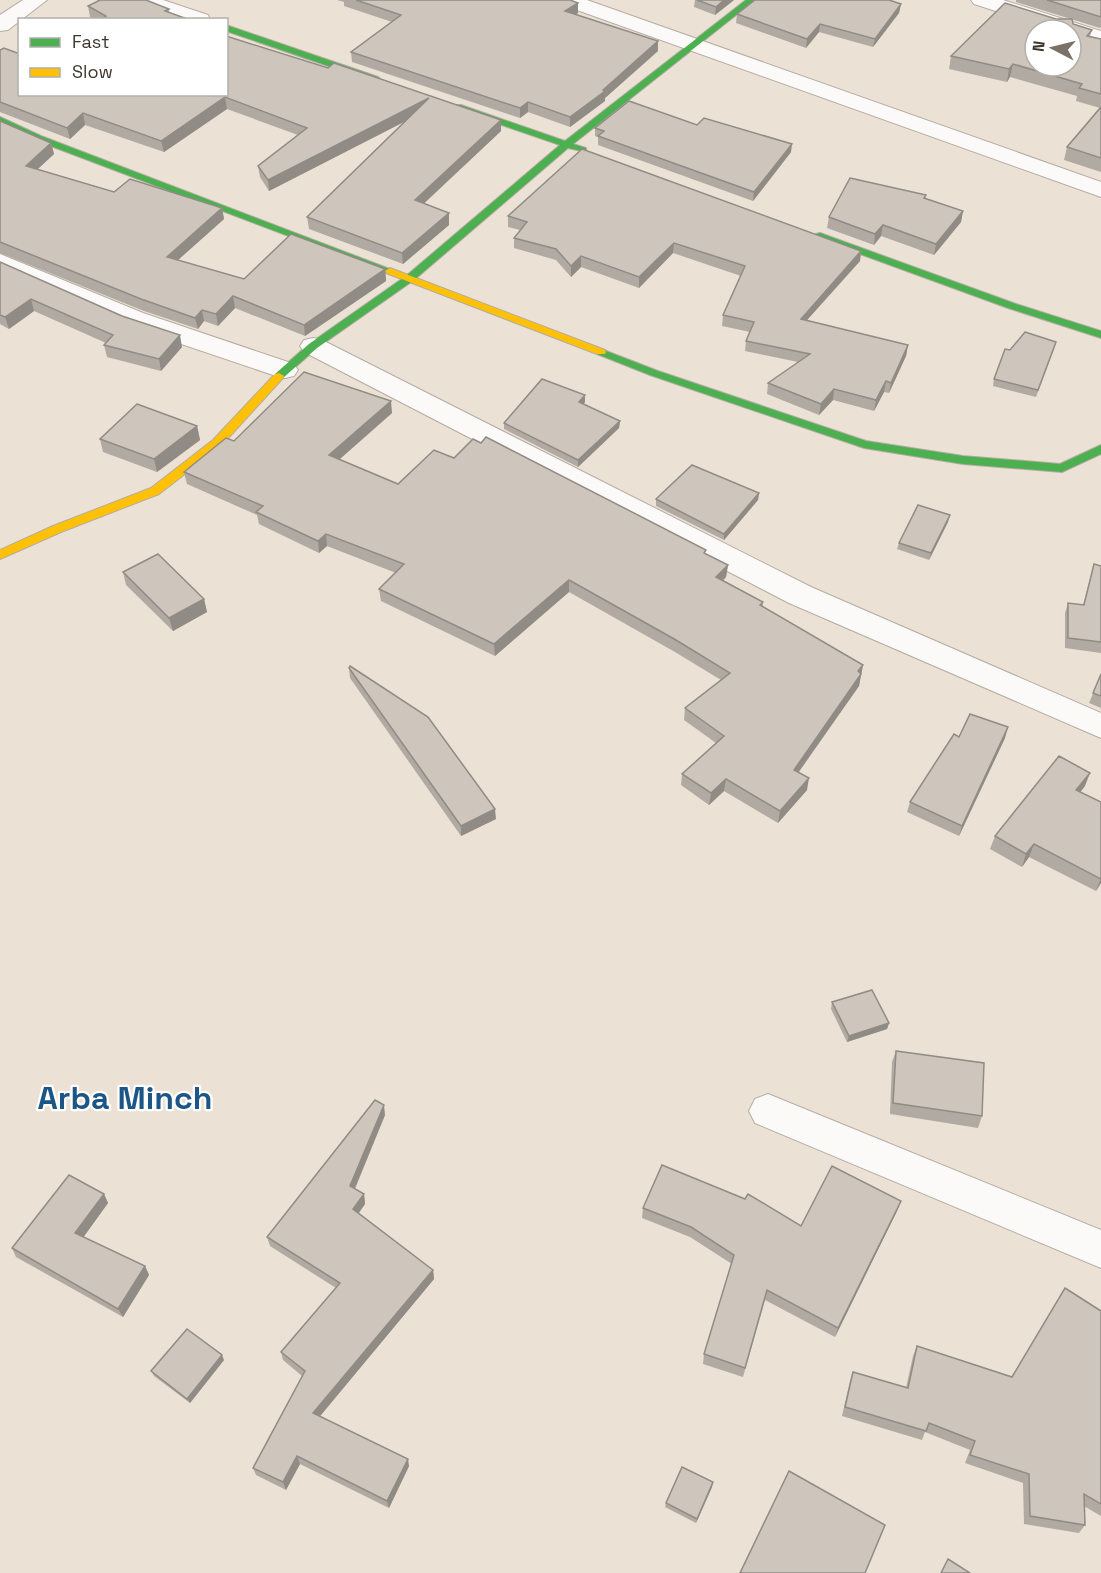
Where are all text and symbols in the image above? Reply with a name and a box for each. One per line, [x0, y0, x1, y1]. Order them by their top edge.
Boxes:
legend [18, 18, 228, 96]
north arrow [1023, 18, 1083, 78]
text: Fast [72, 30, 109, 53]
text: N [1028, 40, 1050, 53]
text: Slow [72, 60, 113, 83]
district label: Arba Minch [38, 1078, 212, 1118]

